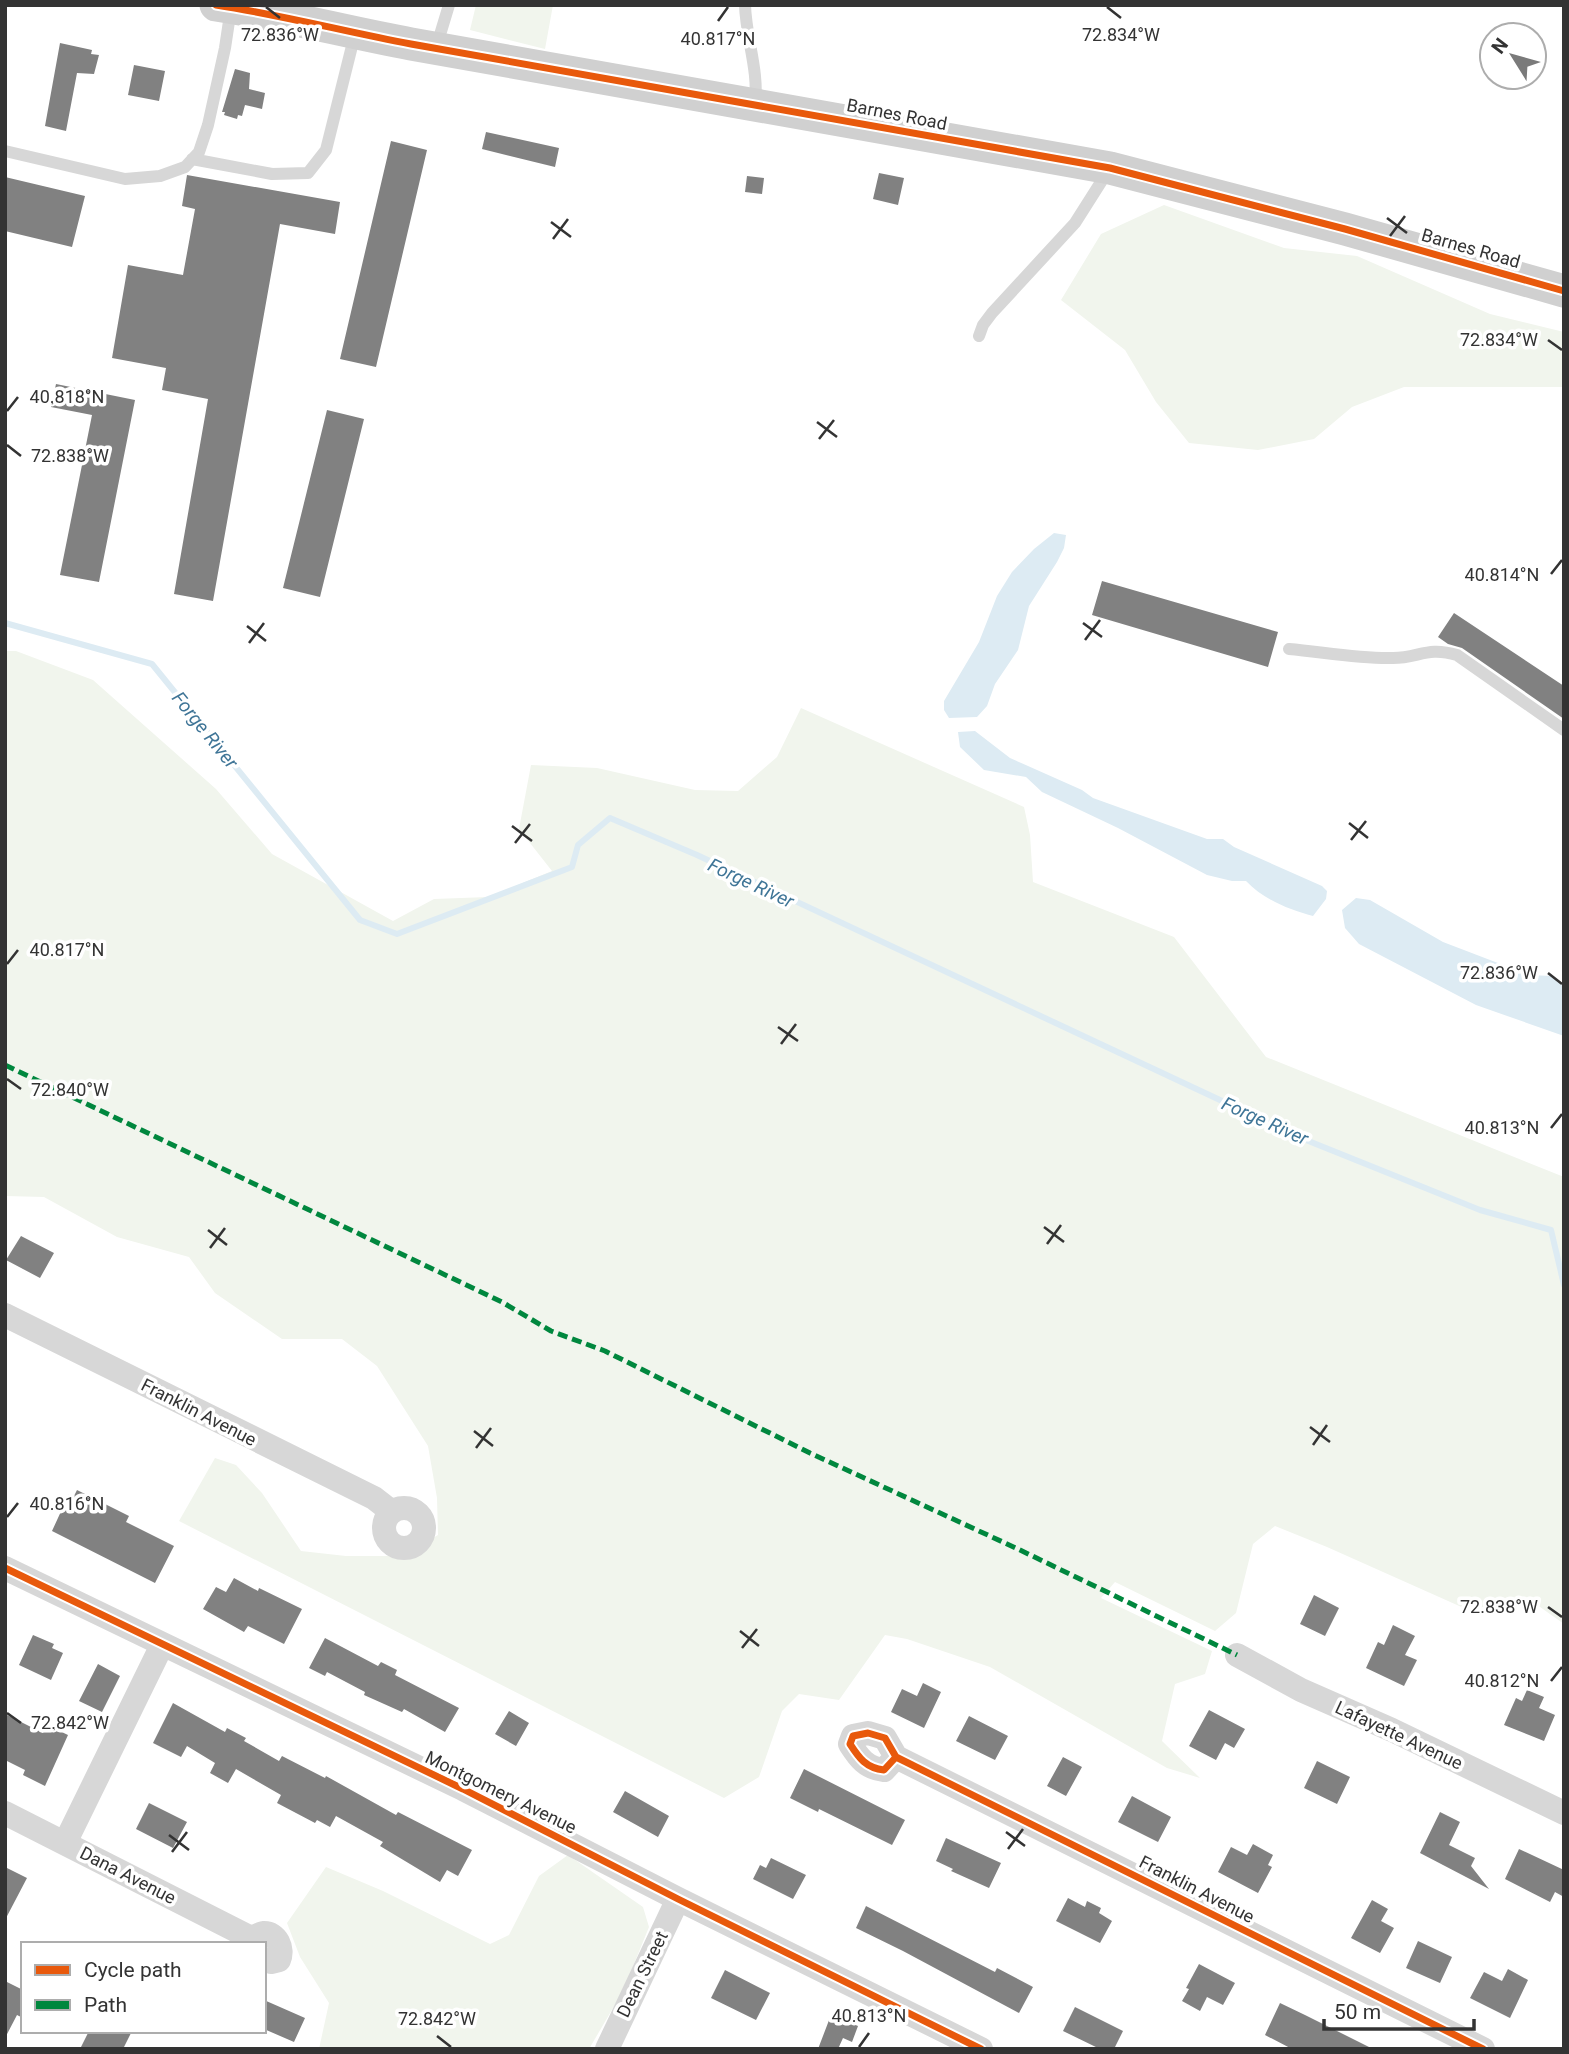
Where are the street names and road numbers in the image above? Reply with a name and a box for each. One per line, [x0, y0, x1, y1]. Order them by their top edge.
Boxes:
street label: Barnes Road [845, 94, 949, 134]
street label: Barnes Road [1419, 224, 1523, 272]
street label: Franklin Avenue [138, 1374, 260, 1450]
street label: Lafayette Avenue [1332, 1696, 1466, 1774]
street label: Montgomery Avenue [422, 1746, 580, 1838]
street label: Dana Avenue [77, 1842, 179, 1908]
street label: Franklin Avenue [1136, 1851, 1258, 1927]
street label: Dean Street [612, 1927, 672, 2020]

